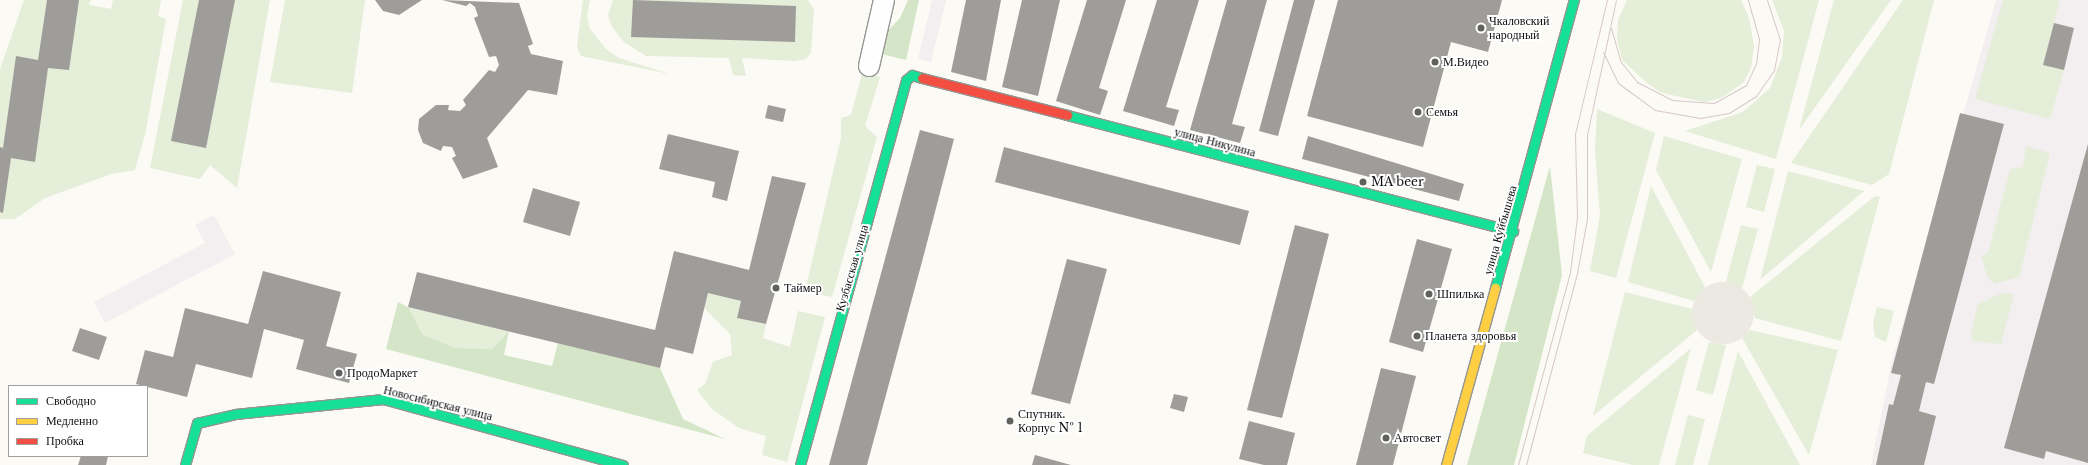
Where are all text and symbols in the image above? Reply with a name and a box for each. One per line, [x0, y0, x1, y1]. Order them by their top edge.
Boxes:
place label: Чкаловский народный [1489, 14, 1549, 42]
marker: Чкаловский народный [1476, 23, 1486, 33]
place label: М.Видео [1443, 55, 1489, 69]
marker: М.Видео [1430, 57, 1440, 67]
place label: Семья [1426, 105, 1458, 119]
marker: Семья [1413, 107, 1423, 117]
street label: улица Никулина [1173, 124, 1257, 160]
place label: MA beer [1371, 175, 1424, 189]
marker: MA beer [1358, 177, 1368, 187]
street label: улица Куйбышева [1480, 184, 1520, 276]
street label: Кузбасская улица [833, 223, 871, 313]
place label: Таймер [784, 281, 822, 295]
marker: Таймер [771, 283, 781, 293]
place label: Шпилька [1437, 287, 1484, 301]
marker: Шпилька [1424, 289, 1434, 299]
place label: Планета здоровья [1425, 329, 1516, 343]
marker: Планета здоровья [1412, 331, 1422, 341]
place label: ПродоМаркет [347, 366, 418, 380]
marker: ПродоМаркет [334, 368, 344, 378]
street label: Новосибирская улица [382, 383, 494, 423]
legend [8, 385, 148, 457]
text: Свободно [46, 393, 96, 408]
place label: Спутник. Корпус № 1 [1018, 407, 1083, 435]
text: Медленно [46, 413, 98, 428]
marker: Спутник. Корпус № 1 [1005, 416, 1015, 426]
place label: Автосвет [1394, 431, 1441, 445]
text: Пробка [46, 433, 84, 448]
marker: Автосвет [1381, 433, 1391, 443]

